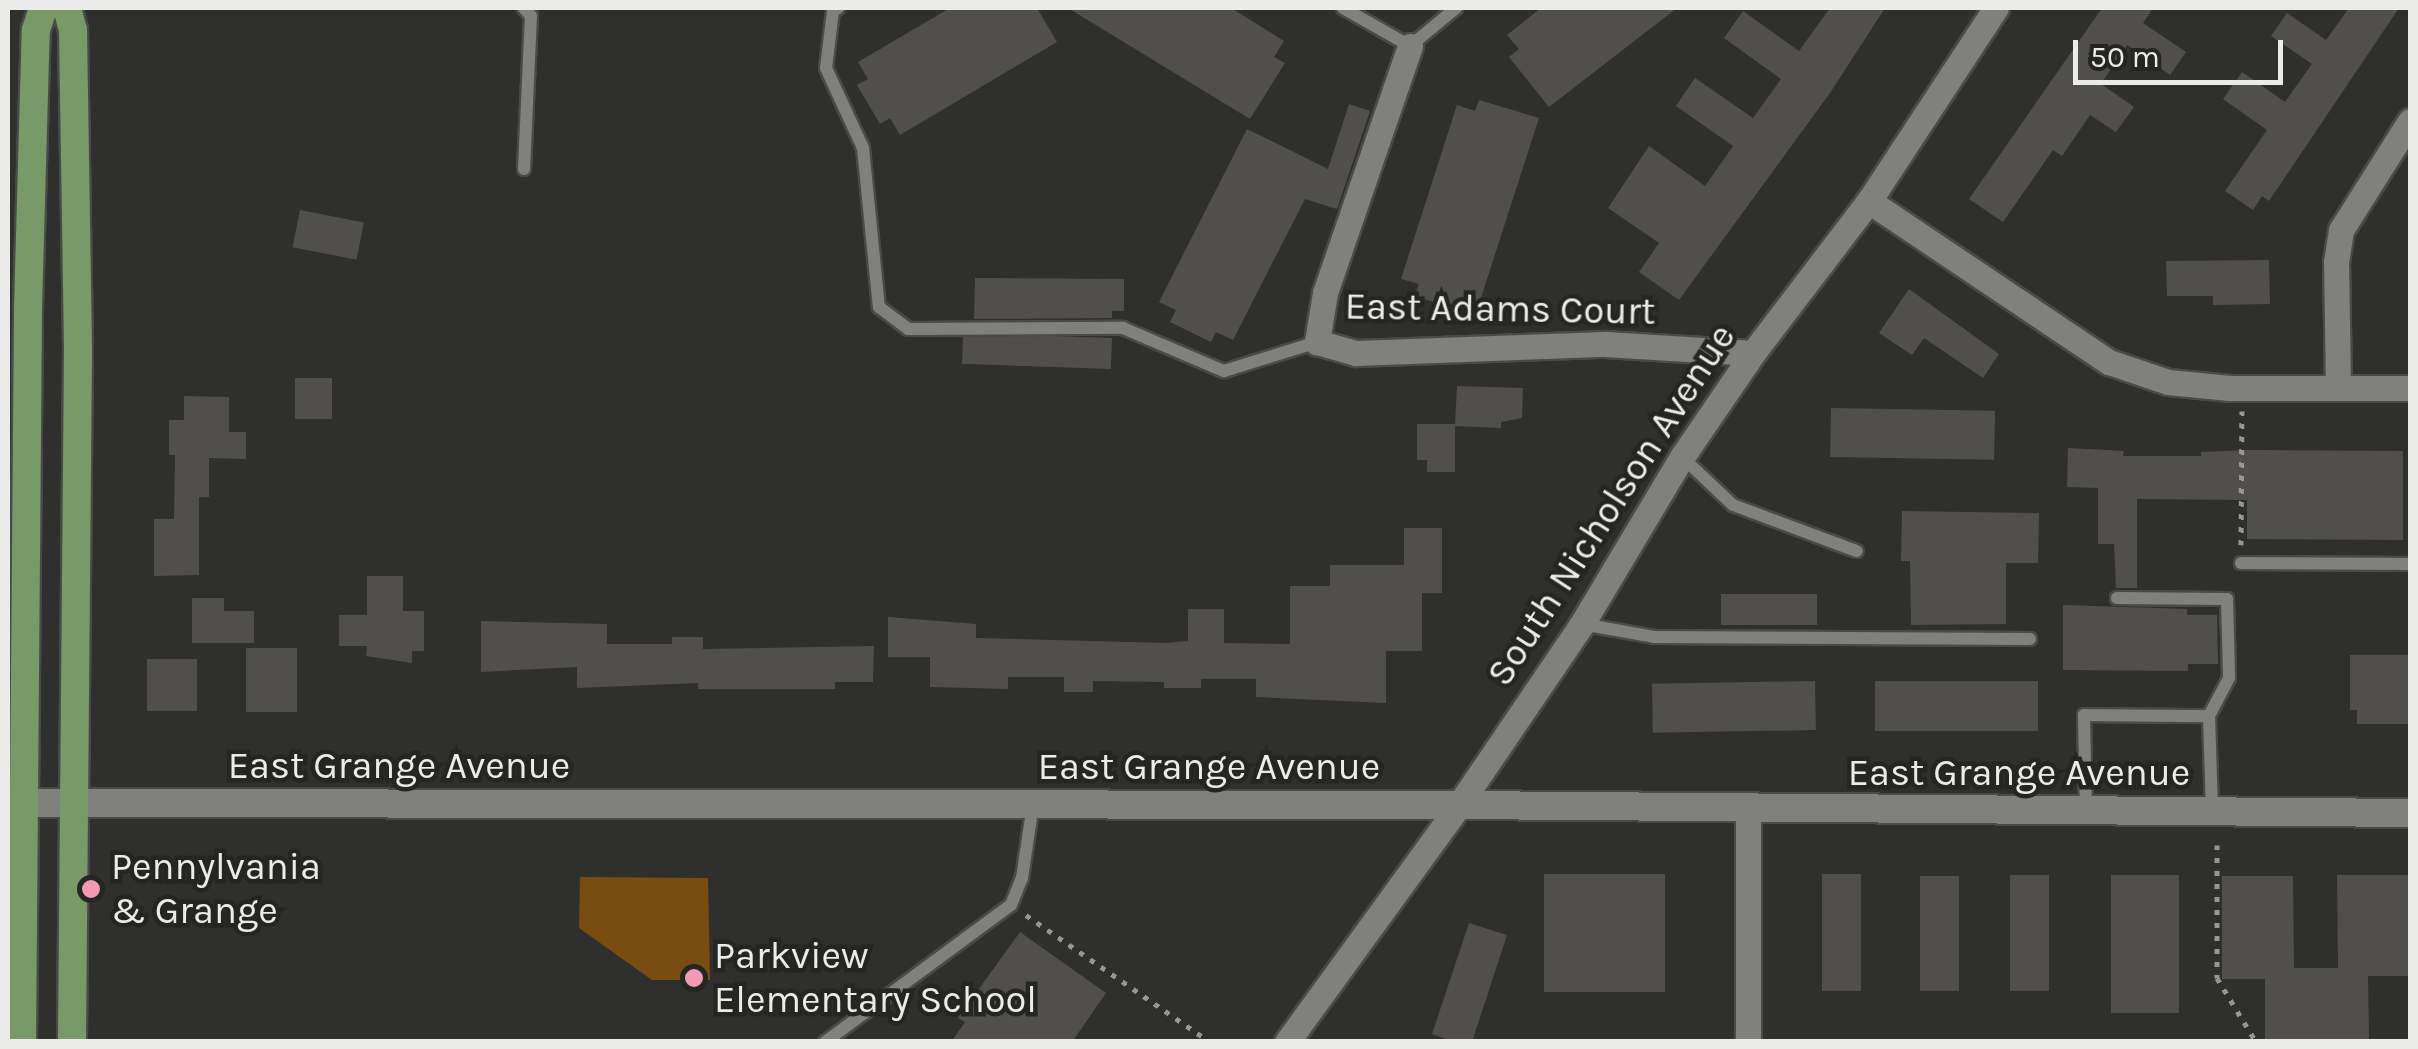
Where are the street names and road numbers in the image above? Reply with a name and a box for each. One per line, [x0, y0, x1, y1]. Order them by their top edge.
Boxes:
street label: East Adams Court [1344, 283, 1656, 335]
street label: South Nicholson Avenue [1477, 316, 1745, 694]
street label: East Grange Avenue [228, 743, 570, 789]
street label: East Grange Avenue [1038, 744, 1380, 790]
street label: East Grange Avenue [1848, 750, 2190, 796]

